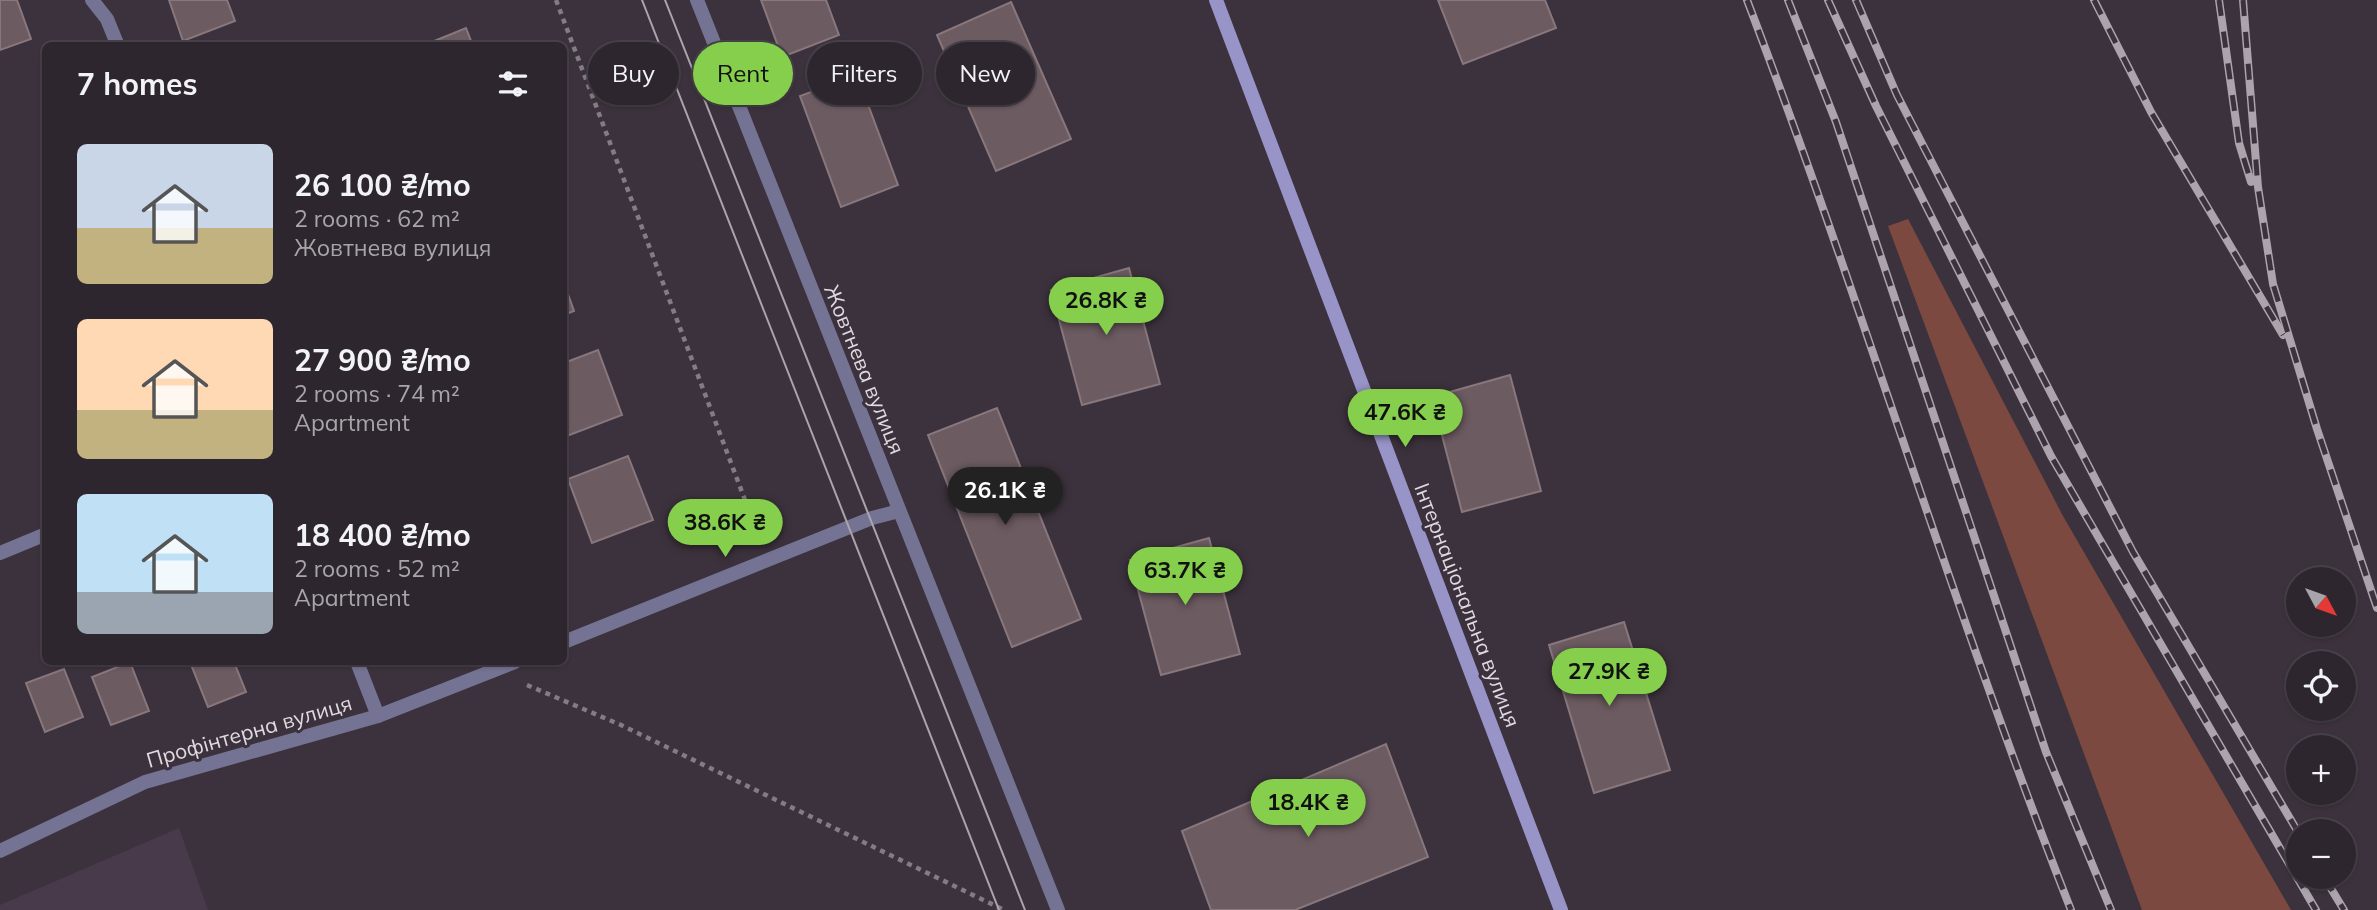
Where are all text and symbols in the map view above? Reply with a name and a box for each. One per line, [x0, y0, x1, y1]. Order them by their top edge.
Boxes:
chip: Buy [588, 42, 679, 105]
chip: Rent [693, 42, 793, 105]
chip: Filters [807, 42, 922, 105]
chip: New [936, 42, 1035, 105]
text: 7 homes [77, 65, 198, 103]
icon: filters [494, 65, 532, 103]
text: 26 100 ₴/mo [294, 166, 471, 204]
icon: home [133, 172, 217, 256]
text: 2 rooms · 62 m² [294, 204, 460, 233]
text: Жовтнева вулиця [294, 233, 491, 262]
pin: 26.8K ₴ [1041, 278, 1171, 337]
street label: Жовтнева вулиця [819, 281, 911, 457]
text: 26.8K ₴ [1065, 285, 1147, 314]
text: 27 900 ₴/mo [294, 341, 471, 379]
icon: home [133, 347, 217, 431]
text: 2 rooms · 74 m² [294, 379, 460, 408]
pin: 47.6K ₴ [1340, 390, 1470, 449]
text: 47.6K ₴ [1364, 397, 1446, 426]
text: Apartment [294, 408, 410, 437]
pin: 26.1K ₴ [940, 468, 1070, 527]
text: 26.1K ₴ [964, 475, 1046, 504]
street label: Інтернаціональна вулиця [1409, 479, 1527, 731]
pin: 38.6K ₴ [660, 500, 790, 559]
text: 38.6K ₴ [684, 507, 766, 536]
text: 18 400 ₴/mo [294, 516, 471, 554]
icon: home [133, 522, 217, 606]
pin: 63.7K ₴ [1120, 548, 1250, 607]
text: 2 rooms · 52 m² [294, 554, 460, 583]
text: 63.7K ₴ [1144, 555, 1226, 584]
north arrow [2286, 567, 2356, 637]
map controls [2286, 567, 2356, 889]
text: Apartment [294, 583, 410, 612]
pin: 27.9K ₴ [1544, 648, 1674, 708]
button: locate [2286, 651, 2356, 721]
text: 27.9K ₴ [1568, 656, 1650, 685]
street label: Профінтерна вулиця [143, 689, 355, 773]
button: + [2286, 735, 2356, 805]
pin: 18.4K ₴ [1243, 780, 1373, 839]
text: 18.4K ₴ [1267, 787, 1349, 816]
button: − [2286, 819, 2356, 889]

